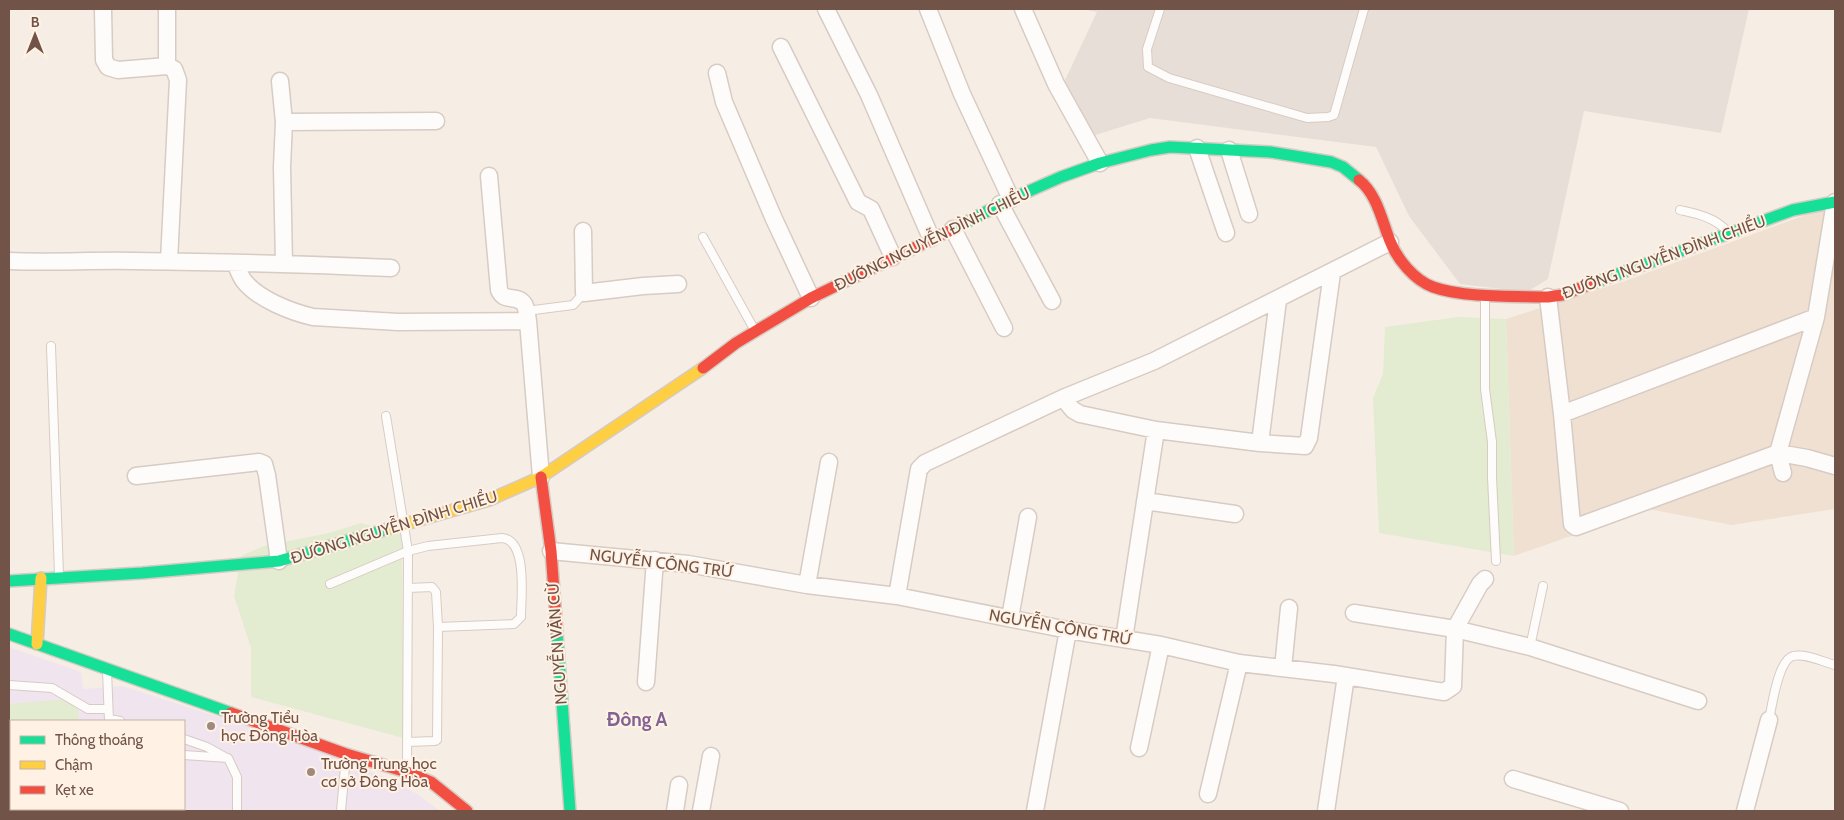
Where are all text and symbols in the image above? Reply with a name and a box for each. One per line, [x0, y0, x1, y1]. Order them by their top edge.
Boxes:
north arrow [10, 10, 60, 60]
text: B [31, 13, 40, 31]
street label: ĐƯỜNG NGUYỄN ĐÌNH CHIỂU [830, 182, 1033, 295]
street label: ĐƯỜNG NGUYỄN ĐÌNH CHIỂU [1559, 209, 1768, 303]
street label: ĐƯỜNG NGUYỄN ĐÌNH CHIỂU [288, 485, 500, 568]
street label: NGUYỄN CÔNG TRỨ [589, 543, 735, 581]
street label: NGUYỄN VĂN CỪ [541, 581, 571, 705]
street label: NGUYỄN CÔNG TRỨ [988, 603, 1134, 649]
place label: Trường Tiểu học Đông Hòa [221, 708, 318, 745]
district label: Đông A [607, 708, 668, 731]
legend [10, 720, 185, 810]
marker: Trường Tiểu học Đông Hòa [205, 720, 217, 732]
text: Thông thoáng [55, 731, 144, 749]
place label: Trường Trung học cơ sở Đông Hòa [321, 754, 437, 791]
text: Chậm [55, 756, 93, 774]
marker: Trường Trung học cơ sở Đông Hòa [305, 766, 317, 778]
text: Kẹt xe [55, 781, 94, 799]

